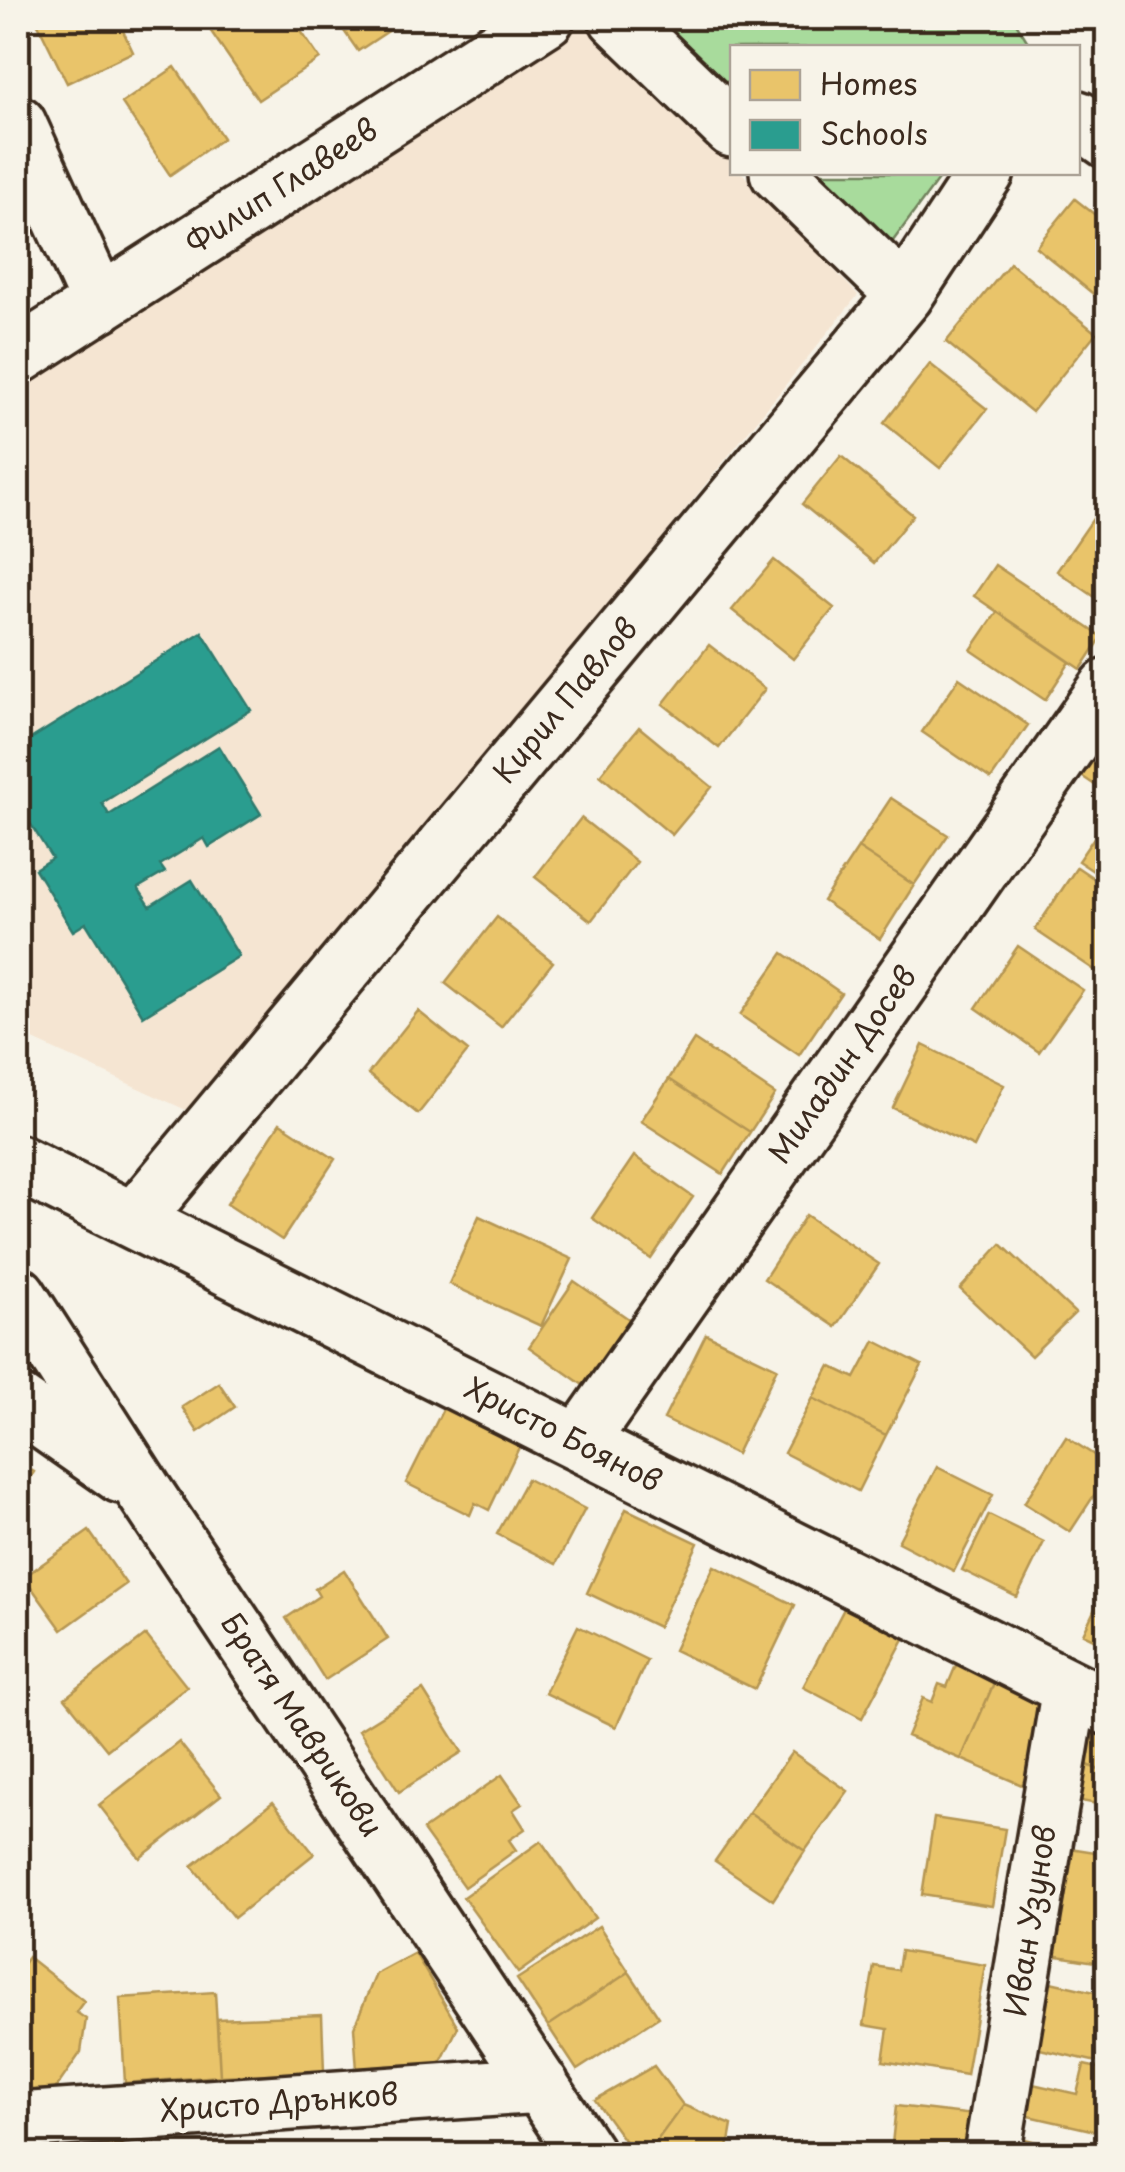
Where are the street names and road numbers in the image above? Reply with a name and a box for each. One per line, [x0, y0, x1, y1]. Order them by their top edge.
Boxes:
street label: Филип Главеев [176, 106, 385, 264]
street label: Кирил Павлов [481, 607, 647, 792]
street label: Миладин Досев [756, 955, 926, 1172]
street label: Христо Боянов [458, 1364, 670, 1502]
street label: Братя Маврикови [211, 1602, 395, 1845]
street label: Иван Узунов [991, 1822, 1066, 2019]
street label: Христо Дрънков [158, 2070, 400, 2131]

